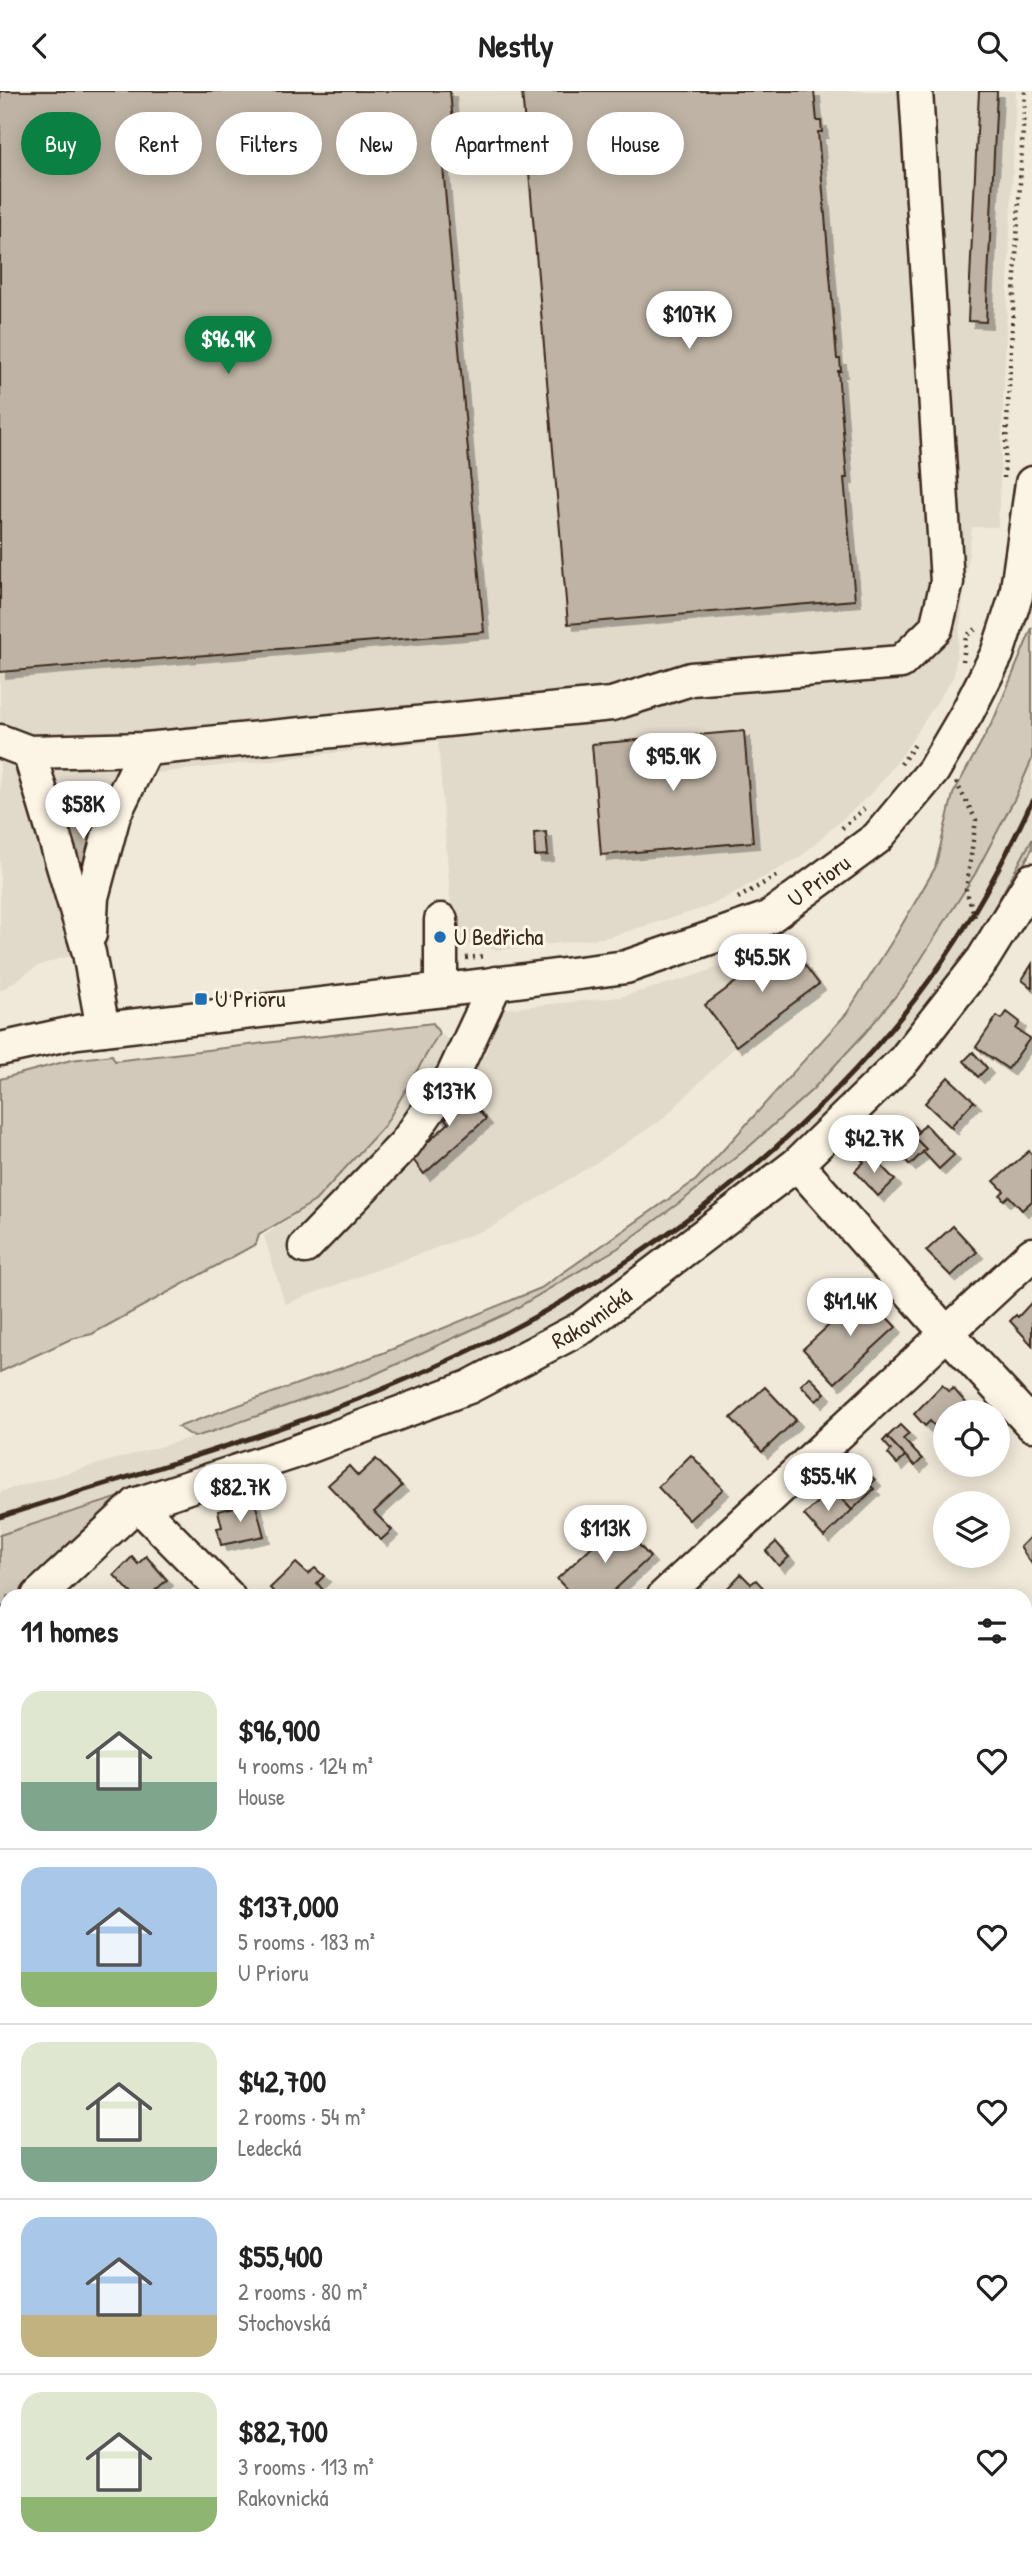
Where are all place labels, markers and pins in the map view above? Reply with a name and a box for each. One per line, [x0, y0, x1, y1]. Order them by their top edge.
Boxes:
pin: $107K [640, 292, 738, 351]
pin: $96.9K [171, 317, 285, 376]
pin: $95.9K [616, 733, 730, 793]
pin: $58K [42, 781, 124, 841]
place label: U Bedřicha [454, 921, 543, 952]
marker: U Bedřicha [432, 929, 448, 945]
pin: $45.5K [705, 935, 819, 994]
place label: U Prioru [215, 983, 285, 1014]
marker: U Prioru [193, 991, 209, 1007]
pin: $137K [400, 1069, 498, 1128]
pin: $42.7K [817, 1115, 931, 1175]
pin: $41.4K [793, 1279, 907, 1338]
pin: $55.4K [771, 1453, 885, 1513]
pin: $82.7K [183, 1465, 297, 1524]
pin: $113K [556, 1505, 654, 1565]

